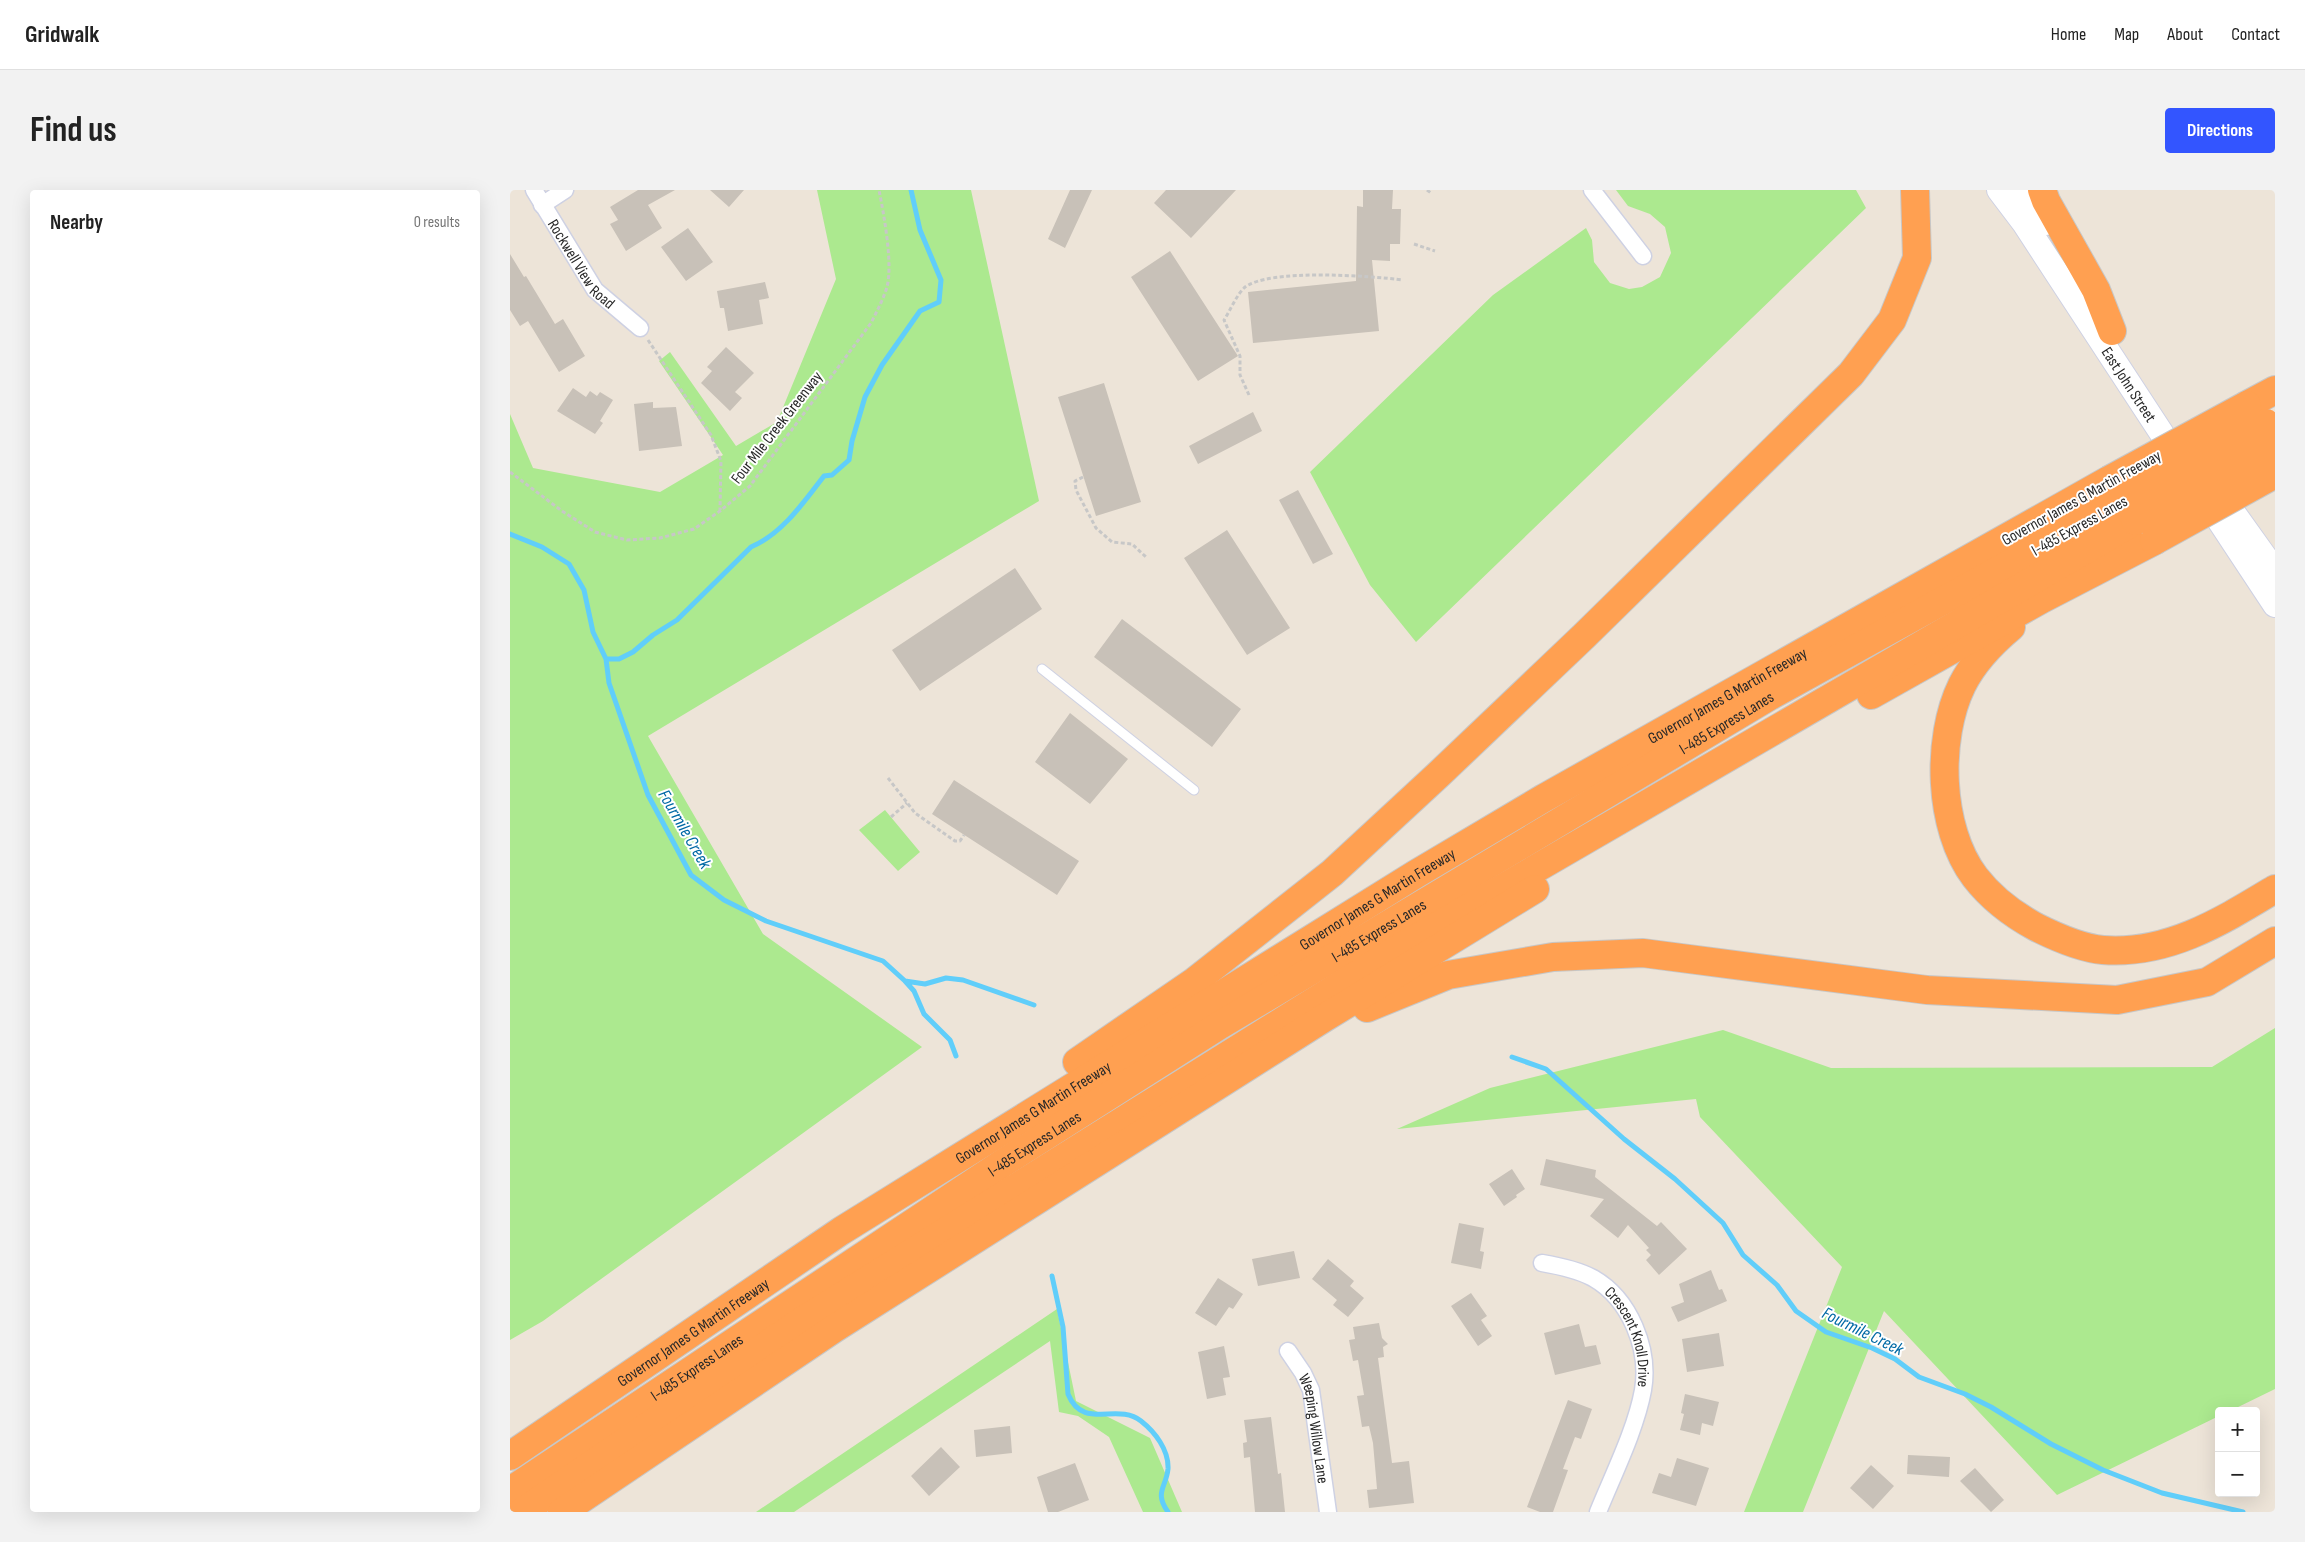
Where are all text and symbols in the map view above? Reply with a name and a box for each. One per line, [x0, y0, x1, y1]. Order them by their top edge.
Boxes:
text: Gridwalk [25, 20, 99, 49]
text: Home [2051, 24, 2086, 45]
text: Map [2114, 24, 2139, 45]
text: About [2167, 24, 2203, 45]
text: Contact [2231, 24, 2280, 45]
button: Directions [2165, 108, 2275, 153]
text: Find us [30, 109, 117, 152]
text: Nearby [50, 210, 103, 235]
text: 0 results [414, 213, 460, 232]
street label: Rockwell View Road [543, 216, 618, 314]
street label: East John Street [2097, 344, 2160, 426]
street label: Four Mile Creek Greenway [727, 368, 827, 488]
street label: Governor James G Martin Freeway [1999, 447, 2165, 550]
street label: I-485 Express Lanes [2028, 492, 2131, 561]
street label: Governor James G Martin Freeway [1645, 644, 1811, 749]
street label: I-485 Express Lanes [1676, 688, 1778, 759]
water label: Fourmile Creek [653, 786, 716, 874]
street label: Governor James G Martin Freeway [1296, 845, 1459, 955]
street label: I-485 Express Lanes [1329, 896, 1430, 967]
street label: Governor James G Martin Freeway [952, 1058, 1115, 1169]
street label: I-485 Express Lanes [985, 1108, 1085, 1181]
street label: Governor James G Martin Freeway [614, 1275, 773, 1391]
street label: Crescent Knoll Drive [1600, 1283, 1652, 1388]
water label: Fourmile Creek [1819, 1303, 1908, 1361]
street label: I-485 Express Lanes [648, 1331, 747, 1406]
street label: Weeping Willow Lane [1294, 1371, 1332, 1485]
map controls [2215, 1407, 2260, 1497]
button: + [2215, 1407, 2260, 1452]
button: − [2215, 1452, 2260, 1497]

